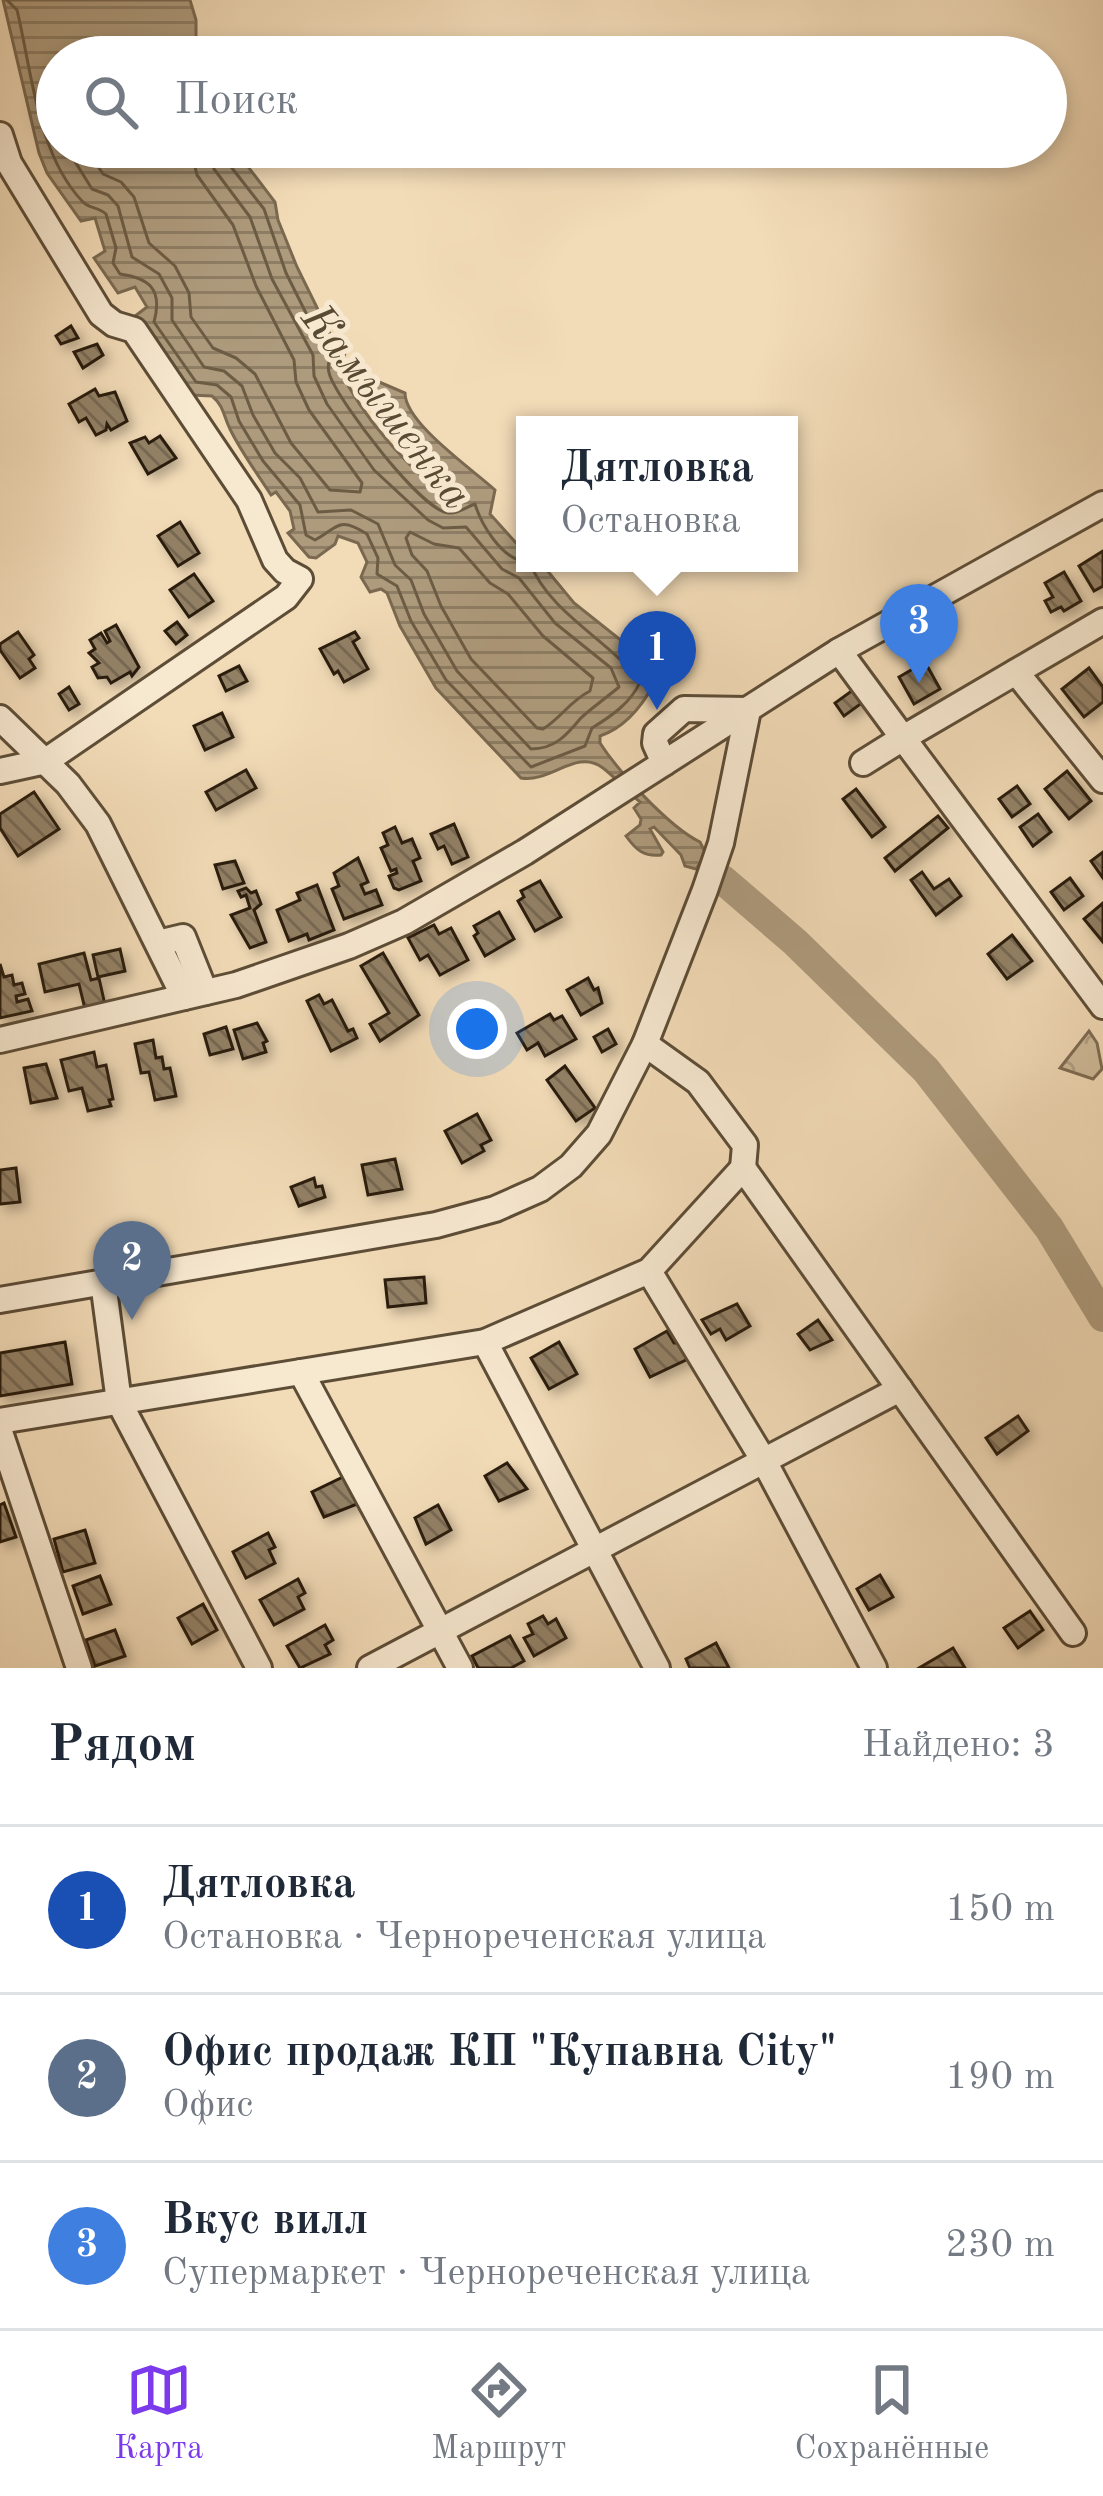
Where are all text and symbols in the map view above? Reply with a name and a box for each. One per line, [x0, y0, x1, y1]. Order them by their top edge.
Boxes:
search box [36, 36, 1067, 168]
icon: search [78, 69, 144, 135]
text: Поиск [174, 79, 298, 124]
water label: Камышенка [291, 297, 478, 519]
popup [516, 416, 798, 572]
text: Дятловка [560, 447, 754, 492]
text: Остановка [560, 502, 740, 541]
pin: 3 [880, 584, 958, 683]
pin: 1 [618, 611, 696, 710]
your location [447, 999, 507, 1059]
pin: 2 [93, 1221, 171, 1320]
text: Рядом [48, 1721, 196, 1772]
text: Найдено: 3 [862, 1726, 1055, 1765]
text: Дятловка [162, 1863, 356, 1908]
text: 1 [76, 1890, 98, 1929]
text: 150 m [945, 1890, 1055, 1929]
text: Остановка · Чернореченская улица [162, 1918, 766, 1957]
text: Офис продаж КП "Купавна City" [162, 2031, 837, 2076]
text: 2 [76, 2058, 98, 2097]
text: 190 m [945, 2058, 1055, 2097]
text: Офис [162, 2086, 253, 2125]
text: Вкус вилл [162, 2199, 368, 2244]
text: 3 [76, 2226, 98, 2265]
text: 230 m [945, 2226, 1055, 2265]
text: Супермаркет · Чернореченская улица [162, 2254, 810, 2293]
tab: Карта [114, 2357, 203, 2470]
tab: Маршрут [431, 2357, 567, 2470]
tab: Сохранённые [794, 2357, 989, 2470]

